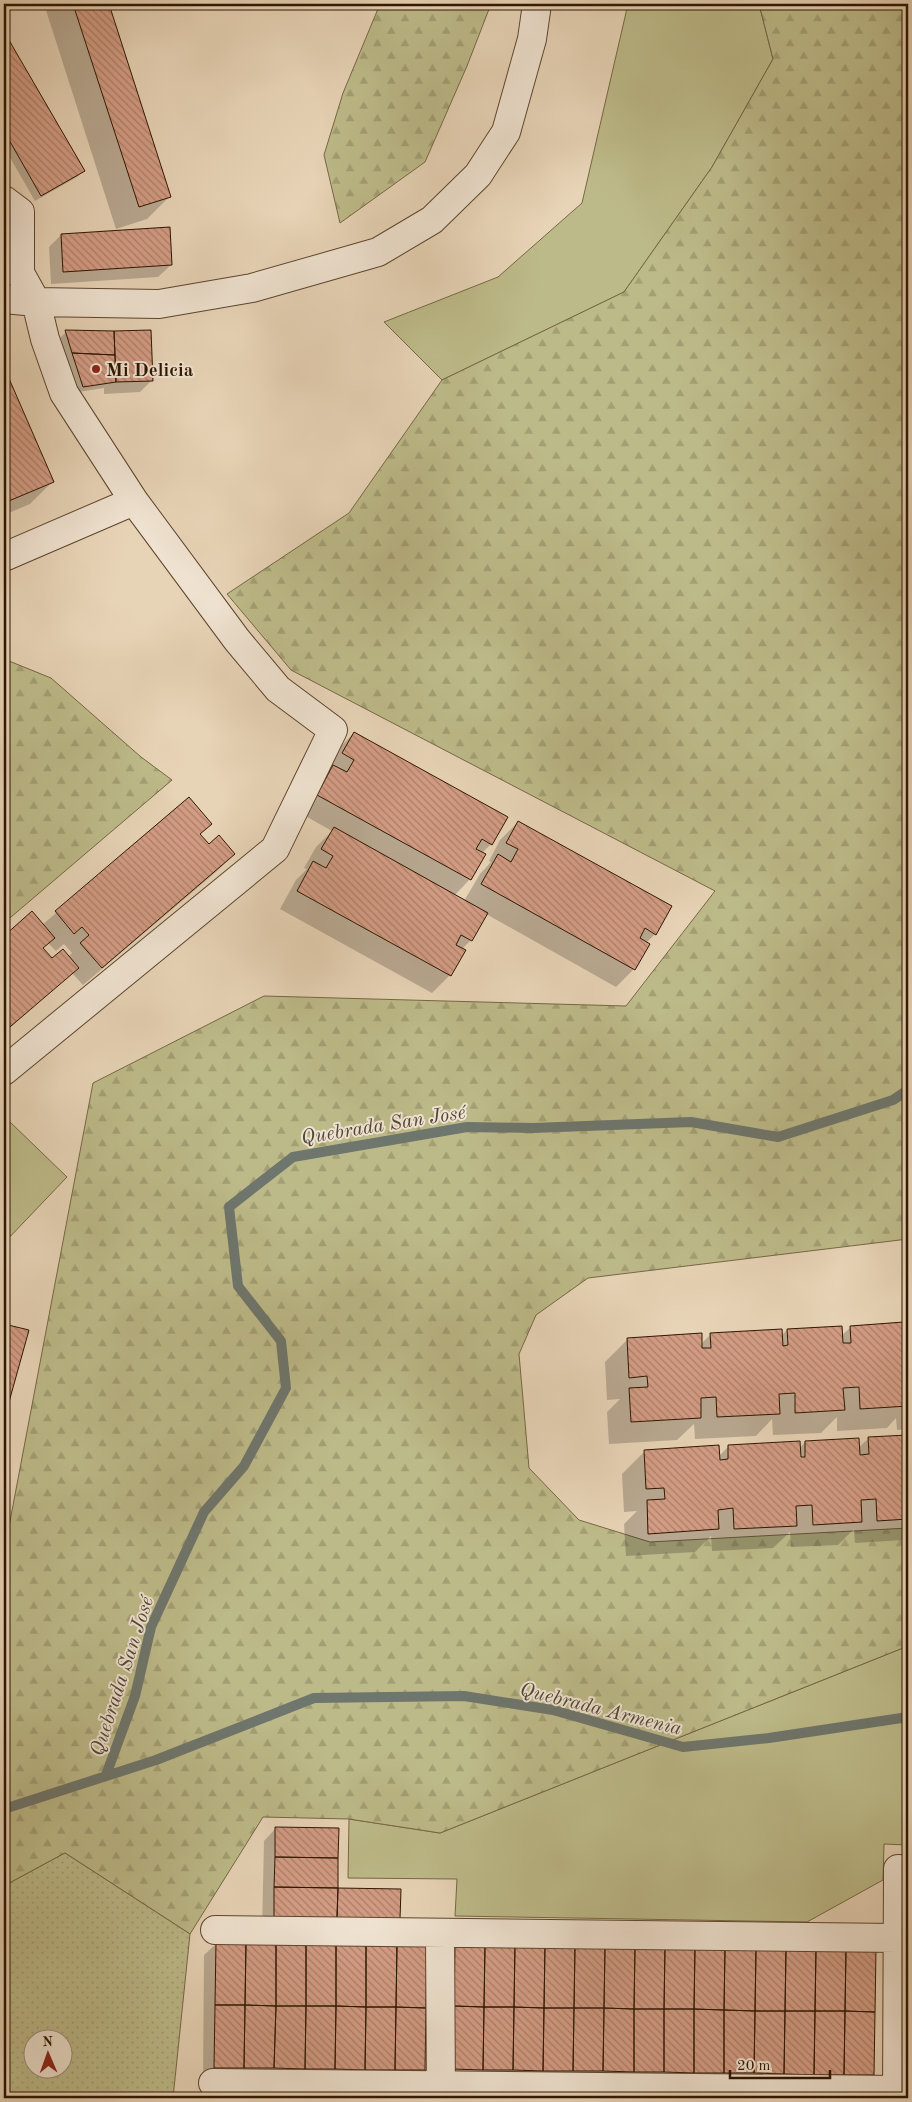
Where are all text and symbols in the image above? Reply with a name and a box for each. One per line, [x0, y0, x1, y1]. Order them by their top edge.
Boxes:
place label: Mi Delicia [106, 362, 194, 381]
marker: Mi Delicia [90, 363, 102, 375]
water label: Quebrada San José [300, 1103, 469, 1149]
water label: Quebrada San José [88, 1593, 159, 1759]
water label: Quebrada Armenia [518, 1680, 684, 1740]
north arrow [22, 2030, 72, 2080]
text: N [42, 2035, 53, 2049]
scale bar [730, 2047, 830, 2079]
text: 20 m [737, 2059, 771, 2074]

